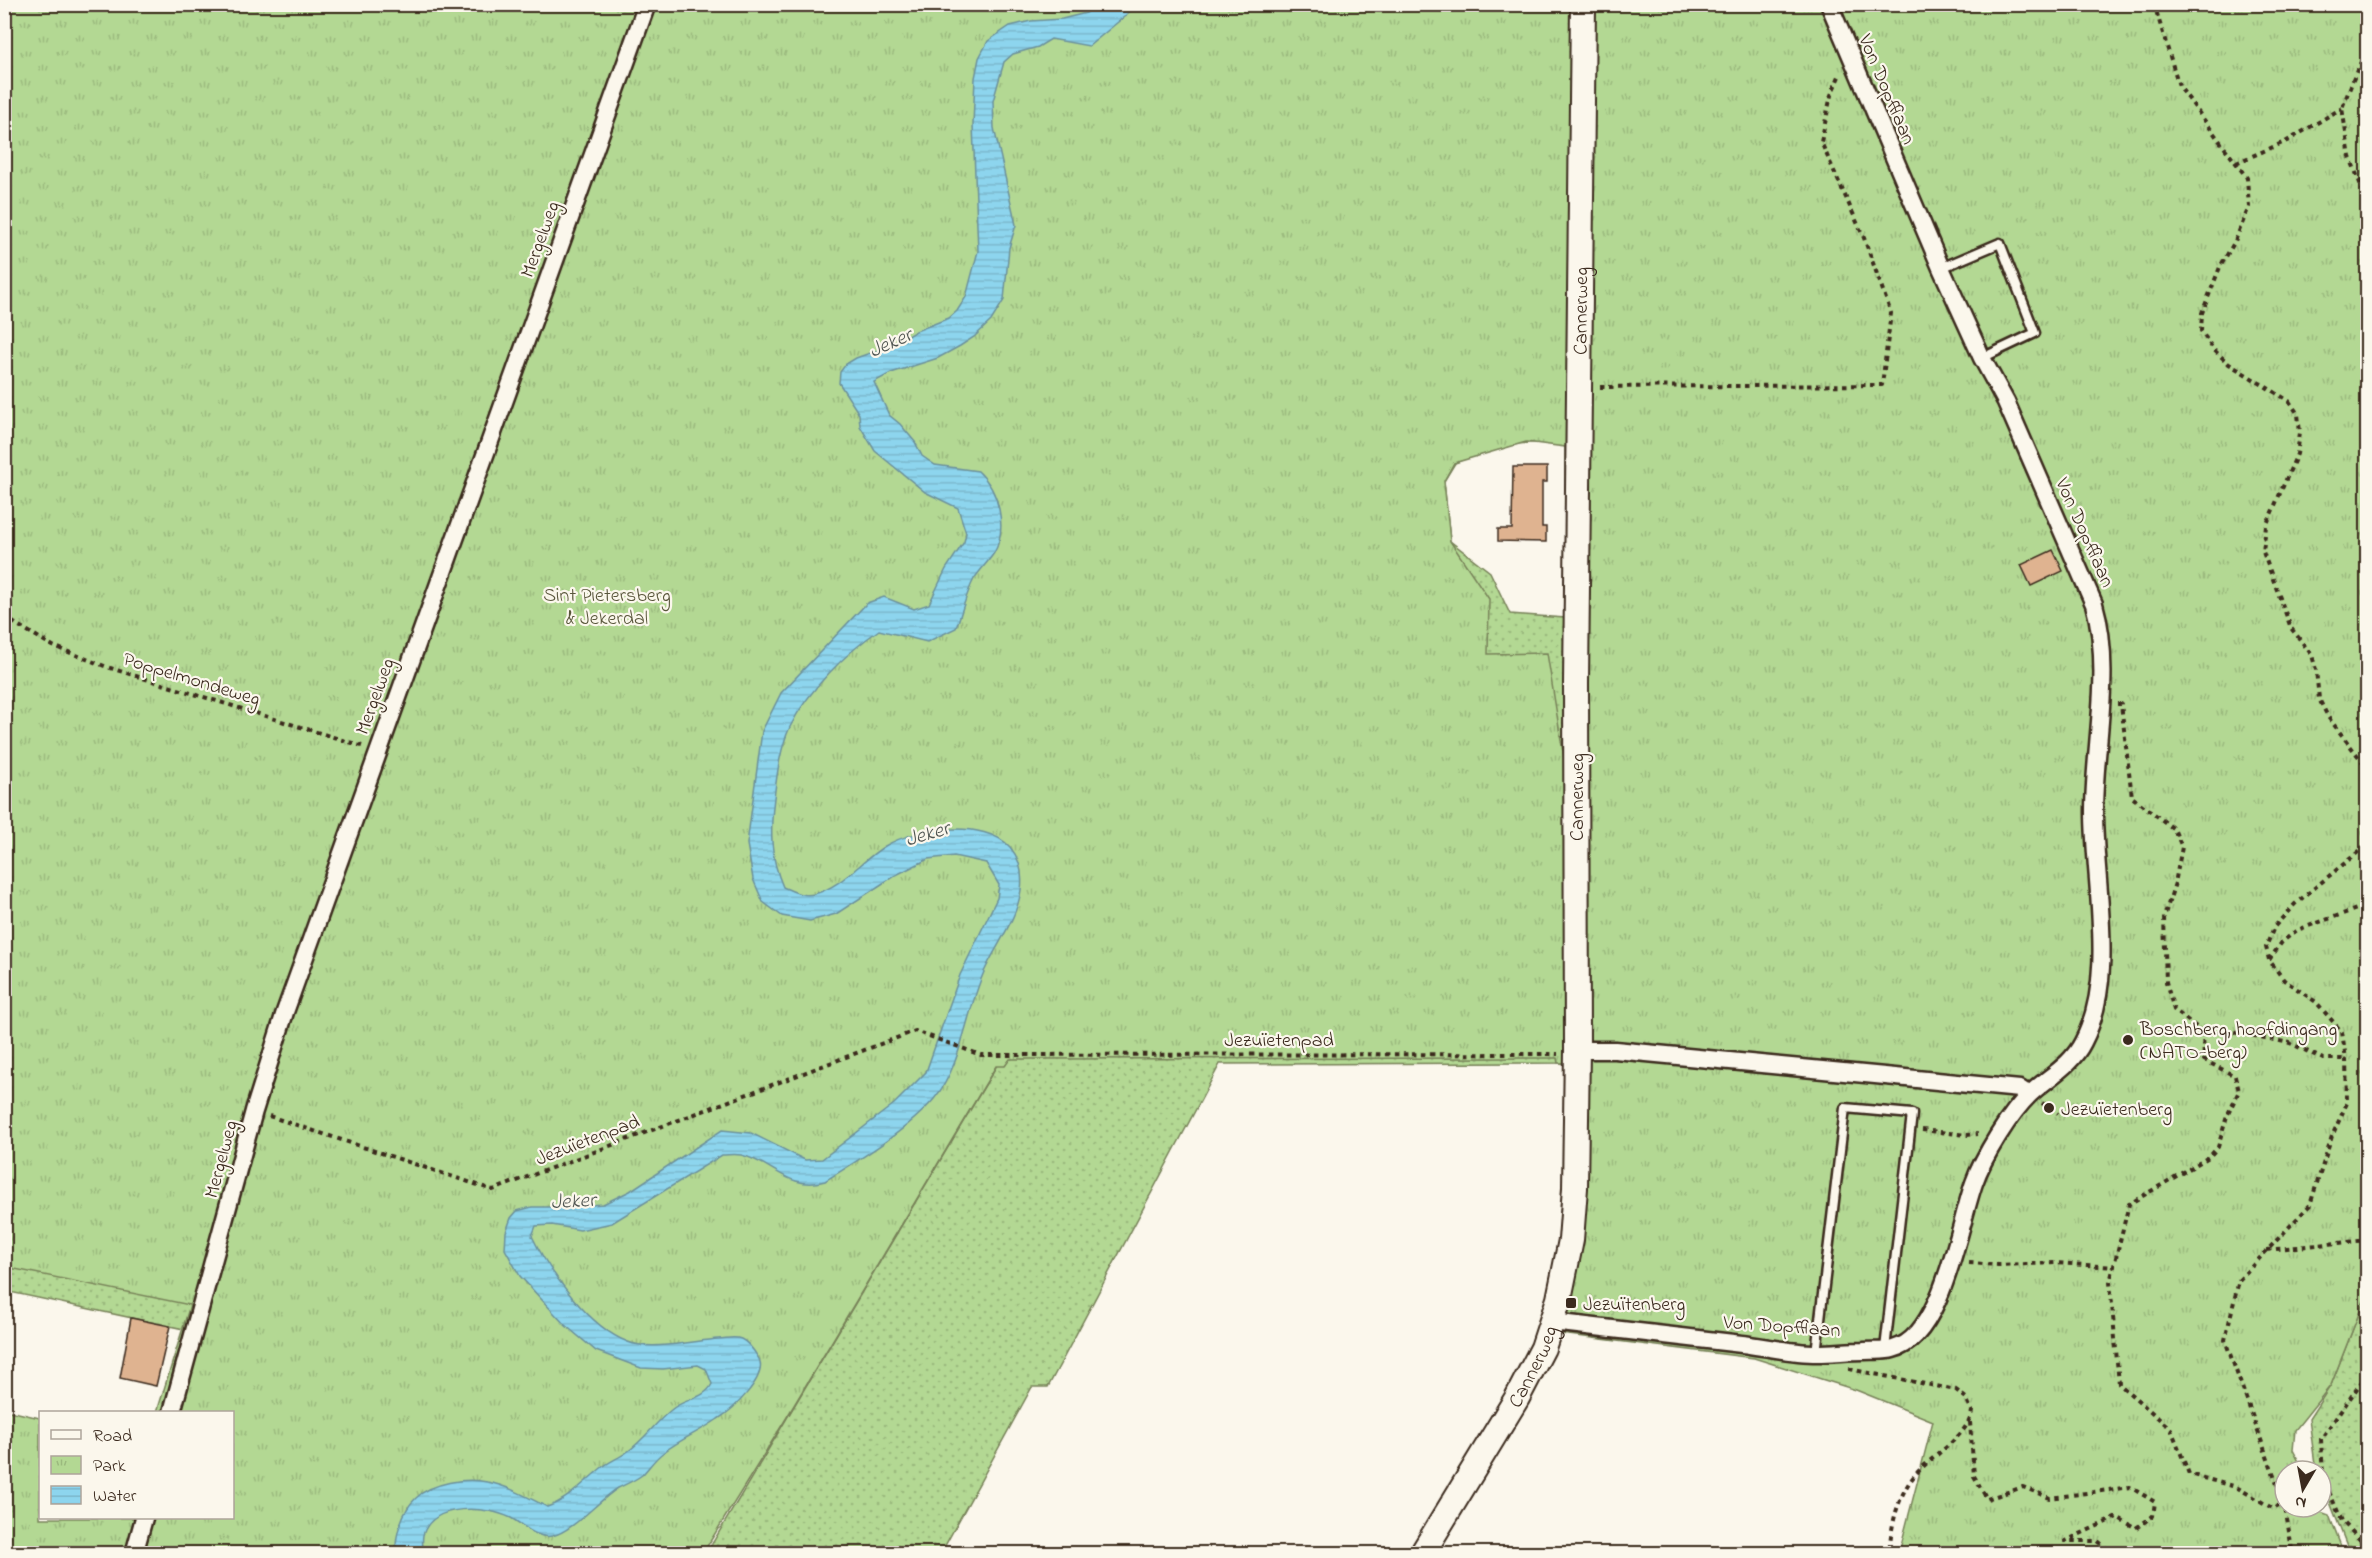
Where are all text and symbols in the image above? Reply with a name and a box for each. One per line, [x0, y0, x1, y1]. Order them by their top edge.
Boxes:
street label: Von Dopfflaan [1849, 29, 1922, 150]
street label: Mergelweg [514, 197, 570, 283]
street label: Cannerweg [1567, 267, 1598, 355]
water label: Jeker [864, 320, 920, 367]
street label: Von Dopfflaan [2046, 473, 2121, 593]
park label: Sint Pietersberg & Jekerdal [543, 582, 671, 634]
street label: Poppelmondeweg [119, 646, 263, 716]
street label: Mergelweg [349, 654, 405, 740]
street label: Cannerweg [1564, 753, 1594, 841]
water label: Jeker [902, 814, 956, 856]
place label: Boschberg, hoofdingang (NATO-berg) [2139, 1016, 2337, 1069]
street label: Jezuïetenpad [1224, 1027, 1334, 1056]
marker: Boschberg, hoofdingang (NATO-berg) [2121, 1033, 2135, 1047]
place label: Jezuïetenberg [2061, 1096, 2172, 1126]
marker: Jezuïetenberg [2042, 1101, 2056, 1115]
street label: Jezuïetenpad [532, 1108, 644, 1174]
street label: Mergelweg [198, 1117, 248, 1202]
water label: Jeker [550, 1186, 599, 1218]
place label: Jezuïtenberg [1583, 1291, 1685, 1321]
marker: Jezuïtenberg [1564, 1296, 1578, 1310]
street label: Von Dopfflaan [1721, 1309, 1841, 1346]
street label: Cannerweg [1502, 1323, 1567, 1414]
legend [39, 1411, 234, 1519]
text: Road [93, 1424, 132, 1450]
text: Park [93, 1454, 126, 1480]
north arrow [2273, 1459, 2333, 1519]
text: Water [93, 1484, 137, 1510]
text: N [2293, 1489, 2308, 1515]

